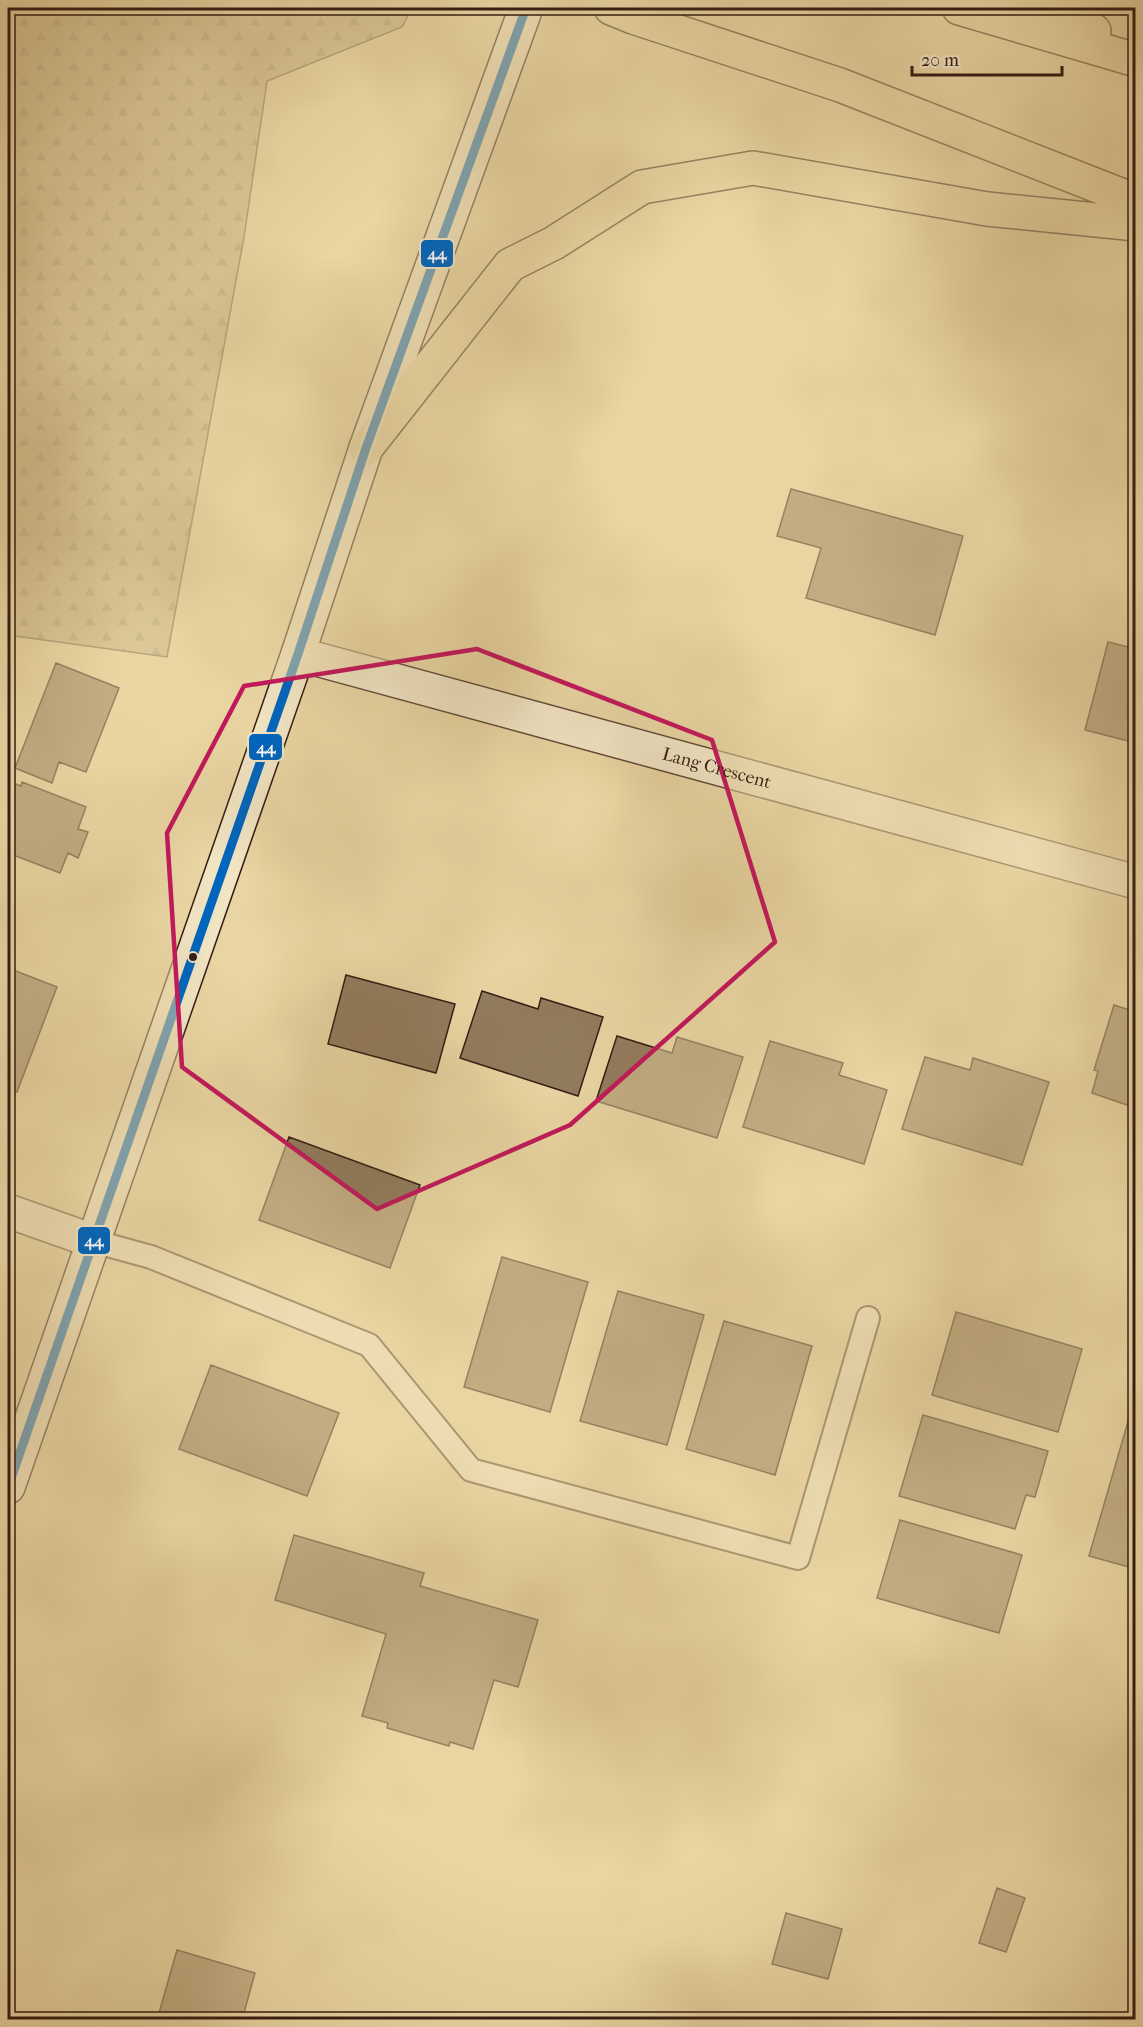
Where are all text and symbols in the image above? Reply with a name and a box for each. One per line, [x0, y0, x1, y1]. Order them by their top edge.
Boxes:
scale bar [912, 39, 1062, 77]
text: 20 m [921, 50, 959, 71]
line badge: 44 [420, 239, 454, 268]
text: 44 [427, 244, 448, 264]
line badge: 44 [248, 733, 283, 761]
text: 44 [256, 738, 277, 758]
street label: Lang Crescent [660, 743, 774, 793]
unlabelled marker [187, 951, 199, 963]
line badge: 44 [77, 1226, 111, 1255]
text: 44 [84, 1231, 105, 1251]

